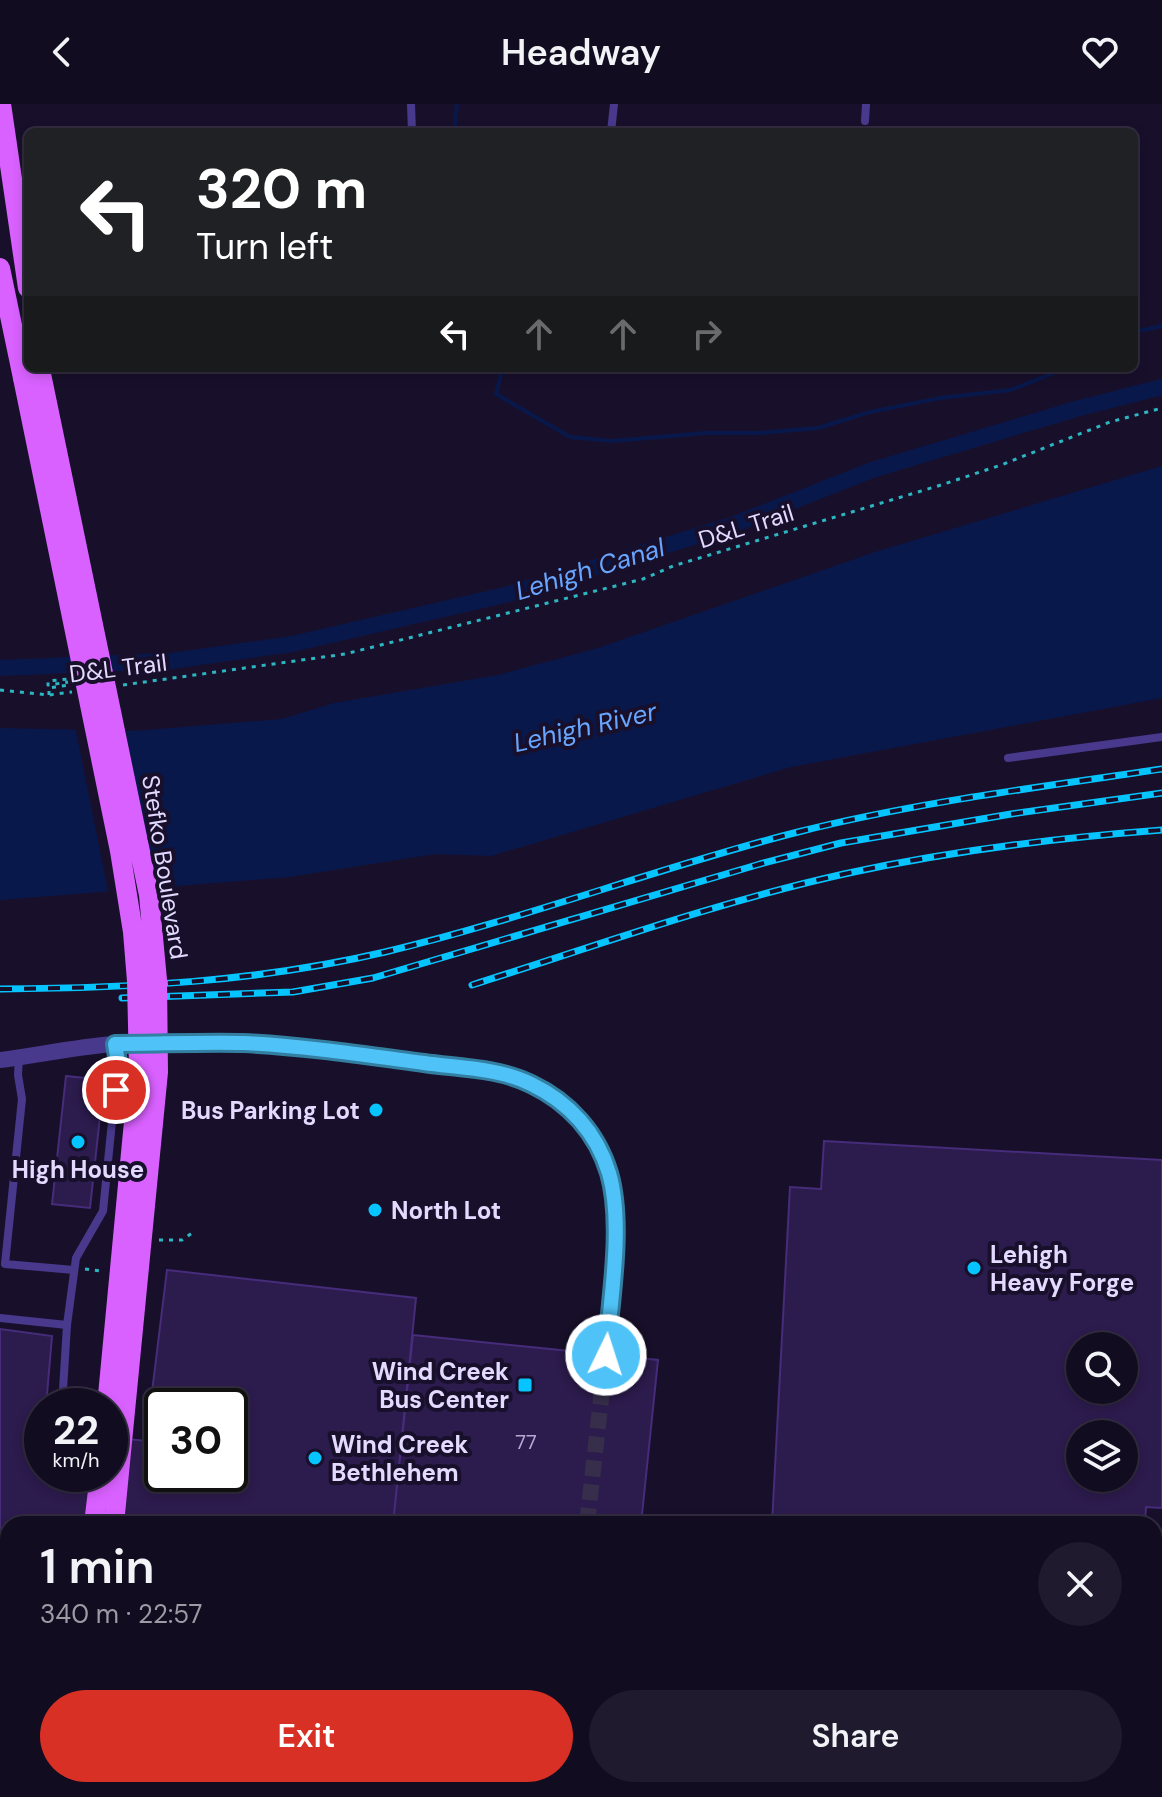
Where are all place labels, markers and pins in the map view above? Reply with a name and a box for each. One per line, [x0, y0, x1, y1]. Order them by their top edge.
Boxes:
pin [82, 1056, 150, 1124]
place label: Bus Parking Lot [181, 1095, 360, 1126]
marker: Bus Parking Lot [367, 1101, 385, 1119]
marker: High House [69, 1133, 87, 1151]
place label: High House [12, 1154, 144, 1185]
place label: North Lot [391, 1195, 501, 1226]
marker: North Lot [366, 1201, 384, 1219]
place label: Lehigh Heavy Forge [990, 1239, 1134, 1298]
marker: Lehigh Heavy Forge [965, 1259, 983, 1277]
place label: Wind Creek Bus Center [372, 1356, 509, 1415]
marker: Wind Creek Bus Center [516, 1376, 534, 1394]
place label: Wind Creek Bethlehem [331, 1429, 468, 1488]
marker: Wind Creek Bethlehem [306, 1449, 324, 1467]

